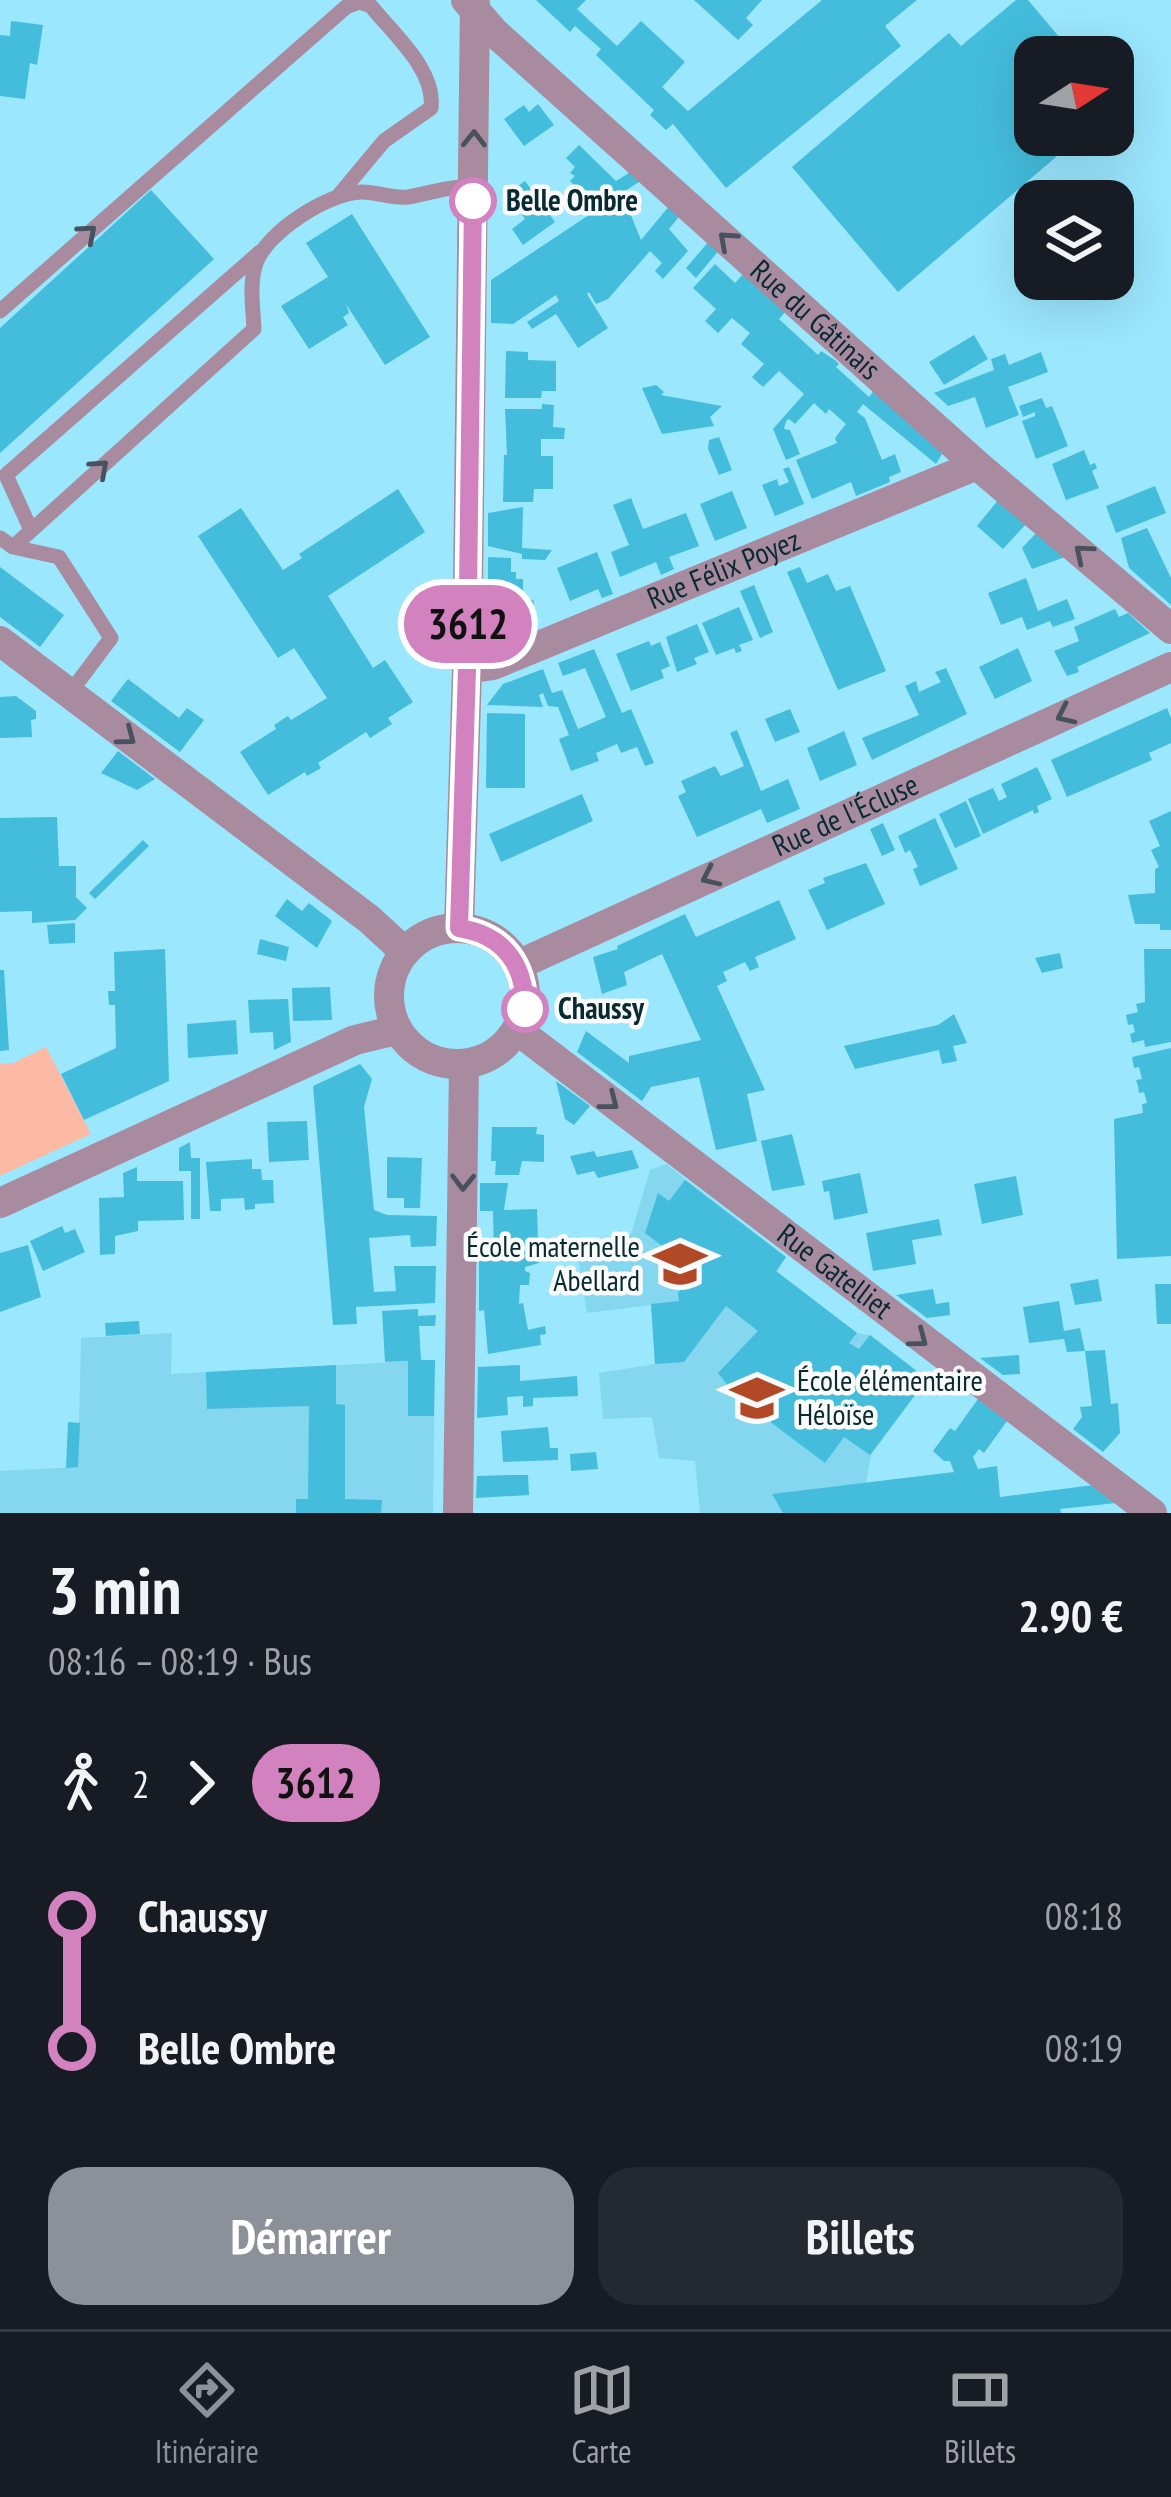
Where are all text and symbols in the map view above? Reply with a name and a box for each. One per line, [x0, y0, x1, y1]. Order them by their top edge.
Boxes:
north arrow [1014, 36, 1134, 156]
map controls [1014, 36, 1134, 300]
one-way arrow [460, 129, 486, 148]
marker: Belle Ombre [451, 179, 495, 223]
place label: Belle Ombre [506, 180, 638, 219]
button: layers [1014, 180, 1134, 300]
one-way arrow [74, 226, 96, 248]
one-way arrow [719, 233, 740, 254]
street label: Rue du Gâtinais [743, 250, 890, 387]
one-way arrow [86, 461, 107, 482]
street label: Rue Félix Poyez [641, 519, 806, 617]
one-way arrow [1075, 545, 1097, 567]
line badge: 3612 [384, 585, 552, 663]
text: 3612 [428, 596, 508, 651]
one-way arrow [1055, 701, 1077, 724]
one-way arrow [113, 723, 135, 744]
street label: Rue de l'Écluse [766, 764, 924, 864]
one-way arrow [701, 863, 722, 886]
marker: Chaussy [503, 987, 547, 1031]
place label: Chaussy [558, 988, 645, 1027]
one-way arrow [596, 1088, 618, 1109]
one-way arrow [450, 1173, 476, 1192]
street label: Rue Gatelliet [770, 1214, 901, 1327]
place label: École maternelle Abellard [466, 1226, 640, 1299]
school or university icon: École maternelle Abellard [651, 1235, 709, 1293]
one-way arrow [905, 1325, 927, 1346]
place label: École élémentaire Héloïse [797, 1360, 983, 1433]
school or university icon: École élémentaire Héloïse [728, 1369, 786, 1427]
text: 3 min [48, 1547, 181, 1632]
text: 2.90 € [1018, 1586, 1123, 1644]
text: 08:16 – 08:19 · Bus [48, 1635, 312, 1686]
icon: walk [48, 1750, 114, 1816]
icon: forward [168, 1750, 234, 1816]
text: 3612 [276, 1755, 356, 1810]
text: 2 [132, 1758, 150, 1809]
text: Chaussy [138, 1886, 267, 1944]
text: 08:18 [1045, 1890, 1123, 1941]
text: Belle Ombre [138, 2018, 336, 2076]
text: 08:19 [1045, 2022, 1123, 2073]
button: Démarrer [48, 2167, 574, 2305]
button: Billets [598, 2167, 1123, 2305]
tab: Itinéraire [155, 2357, 259, 2472]
tab: Carte [569, 2357, 635, 2472]
tab: Billets [944, 2357, 1016, 2472]

